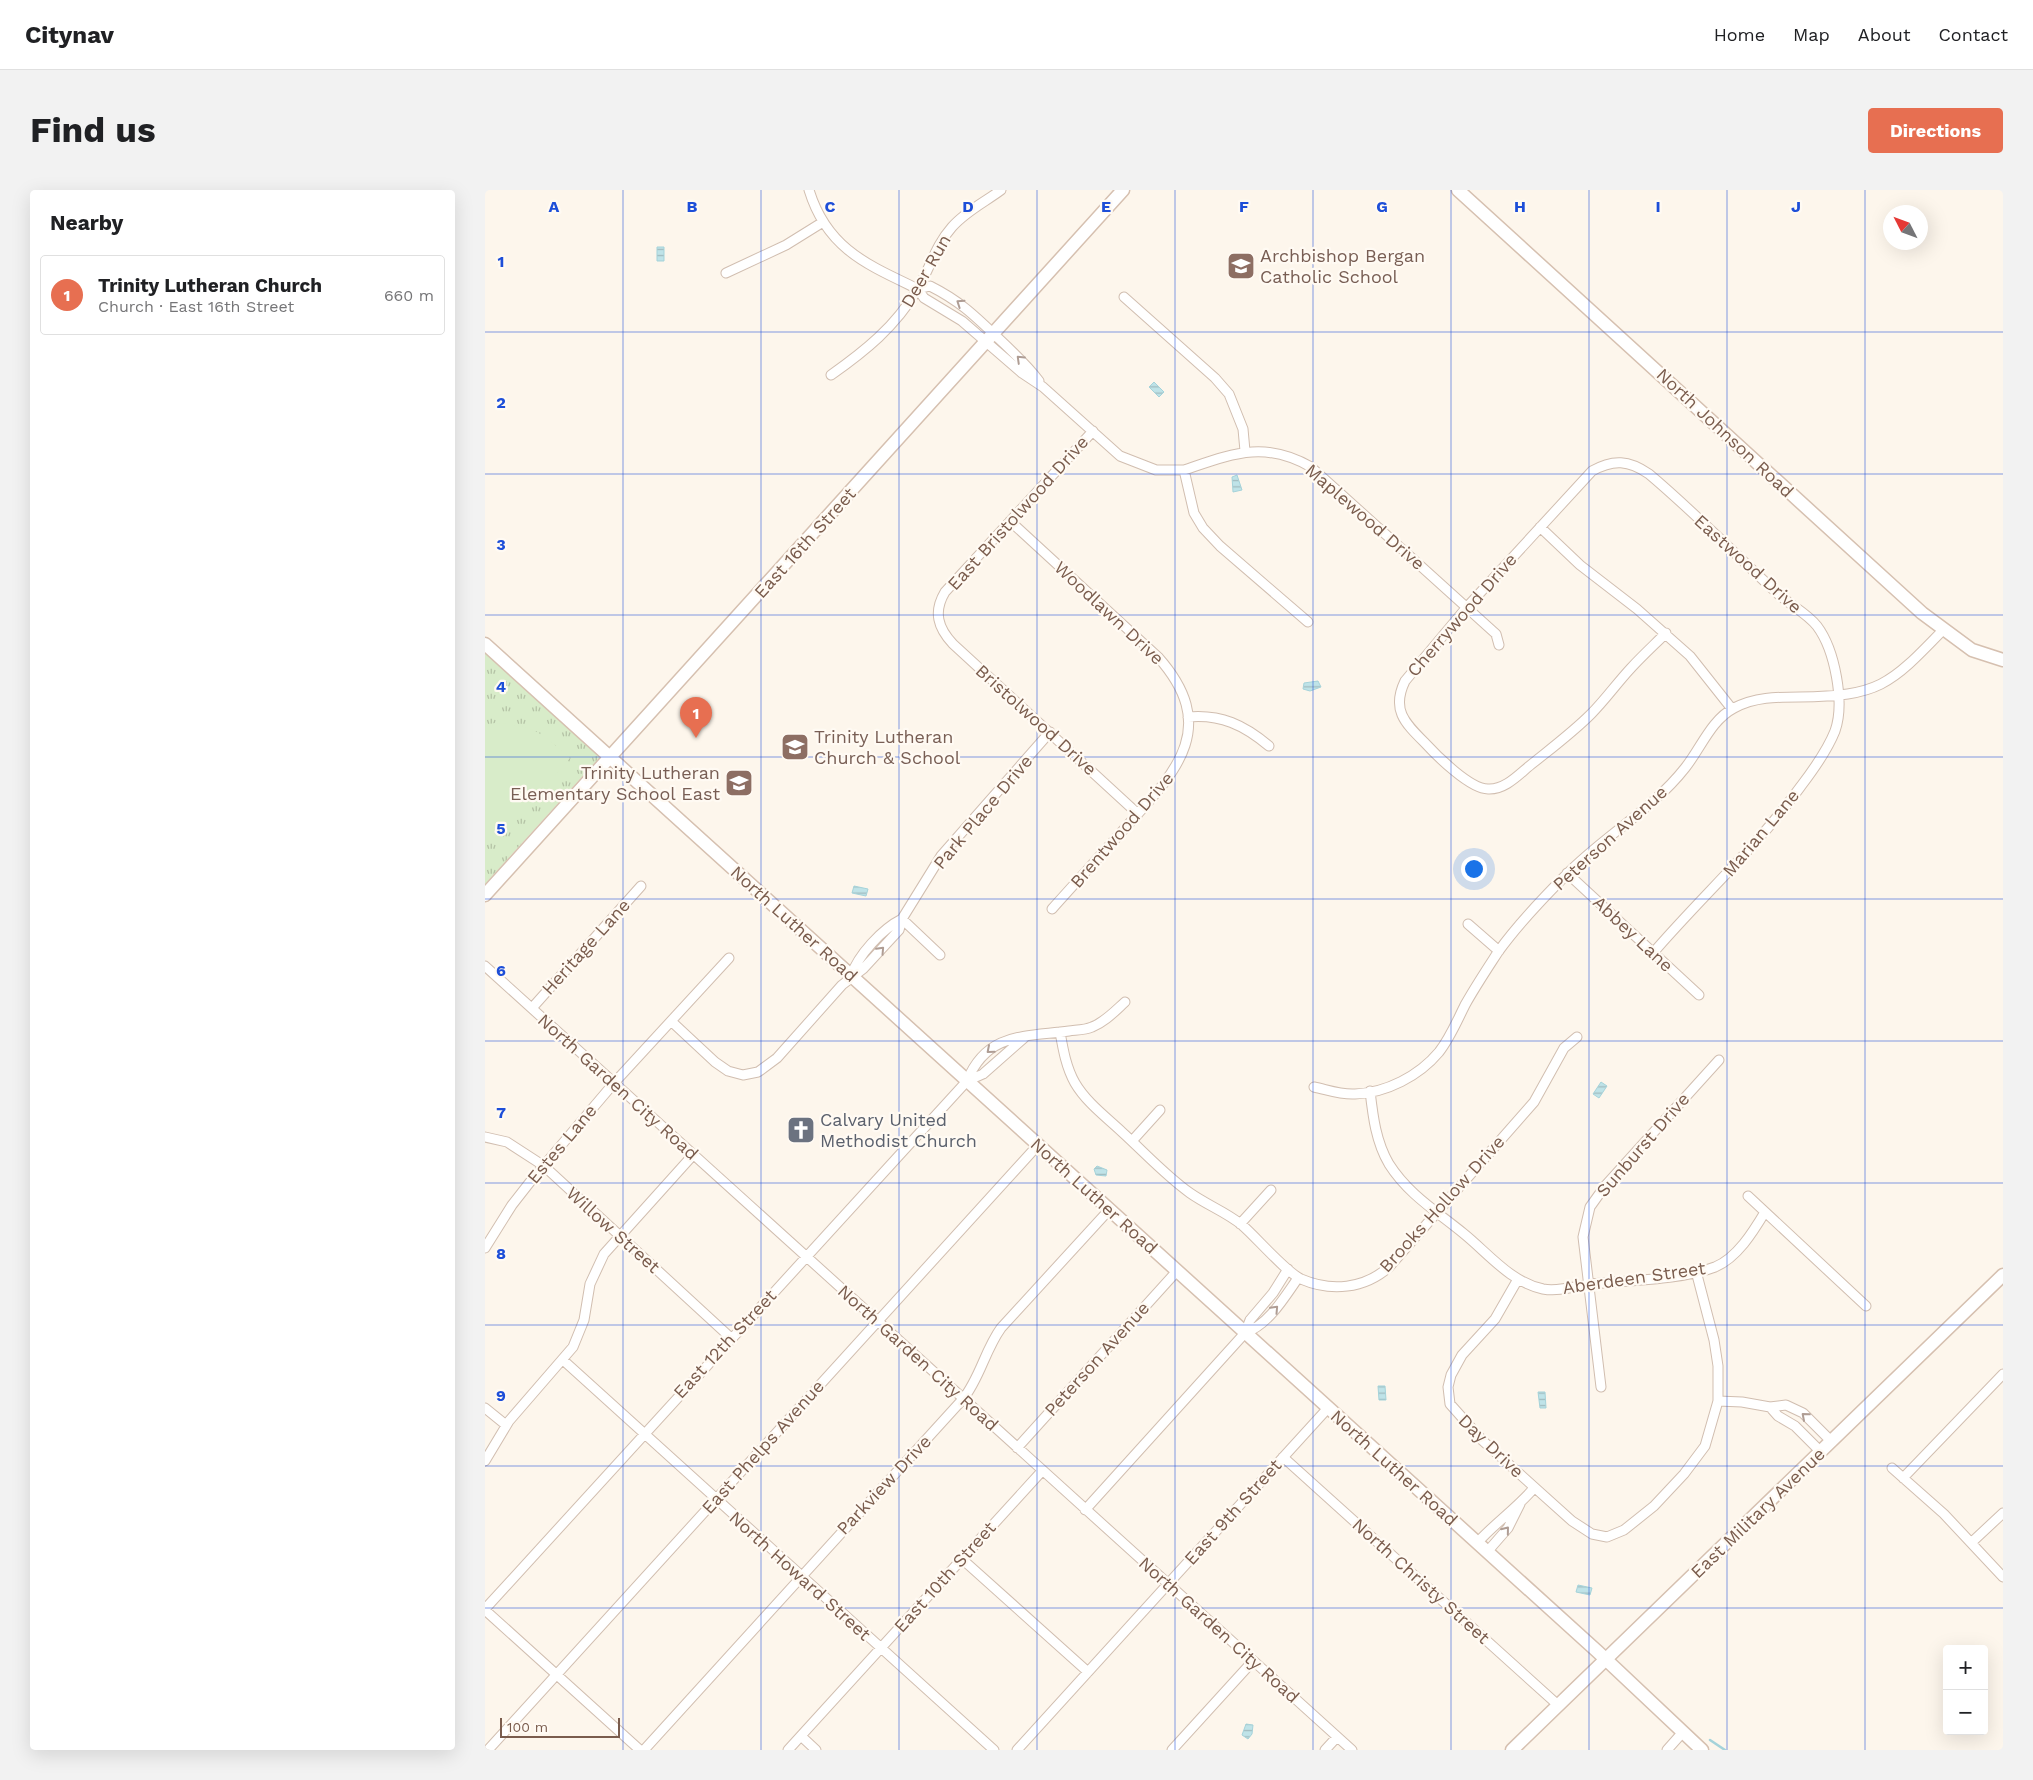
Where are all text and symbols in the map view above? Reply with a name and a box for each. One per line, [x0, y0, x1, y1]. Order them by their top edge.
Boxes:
text: Citynav [25, 21, 114, 49]
text: Home [1714, 24, 1765, 45]
text: Map [1793, 24, 1830, 45]
text: About [1858, 24, 1910, 45]
text: Contact [1938, 24, 2008, 45]
button: Directions [1868, 108, 2003, 153]
text: Find us [30, 109, 156, 151]
text: A [549, 197, 560, 216]
text: B [687, 197, 698, 216]
text: C [825, 197, 836, 216]
text: D [962, 197, 974, 216]
text: E [1101, 197, 1111, 216]
text: F [1239, 197, 1249, 216]
text: G [1376, 197, 1388, 216]
text: H [1514, 197, 1526, 216]
text: I [1655, 197, 1661, 216]
text: J [1791, 197, 1801, 216]
north arrow [1883, 205, 1928, 250]
text: Nearby [50, 210, 123, 235]
street label: Deer Run [896, 230, 955, 311]
place label: Archbishop Bergan Catholic School [1260, 245, 1425, 287]
school or university icon: Archbishop Bergan Catholic School [1226, 251, 1256, 281]
text: 1 [498, 252, 504, 271]
text: Trinity Lutheran Church [98, 274, 322, 297]
text: 1 [64, 286, 70, 305]
text: 660 m [384, 286, 434, 305]
text: Church · East 16th Street [98, 297, 294, 316]
one-way arrow [956, 300, 966, 309]
one-way arrow [1017, 356, 1026, 365]
street label: North Johnson Road [1652, 364, 1798, 502]
text: 2 [496, 393, 506, 412]
street label: East Bristolwood Drive [943, 431, 1092, 594]
street label: Maplewood Drive [1301, 459, 1429, 574]
street label: East 16th Street [750, 483, 860, 602]
street label: Eastwood Drive [1690, 510, 1806, 617]
text: 3 [496, 535, 506, 554]
street label: Cherrywood Drive [1402, 549, 1521, 681]
street label: Woodlawn Drive [1050, 556, 1168, 669]
street label: Bristolwood Drive [972, 660, 1101, 779]
text: 4 [496, 677, 506, 696]
pin: 1 [680, 697, 712, 738]
place label: Trinity Lutheran Church & School [814, 726, 961, 768]
school or university icon: Trinity Lutheran Church & School [780, 732, 810, 762]
street label: Park Place Drive [929, 750, 1036, 873]
place label: Trinity Lutheran Elementary School East [510, 762, 720, 804]
school or university icon: Trinity Lutheran Elementary School East [724, 768, 754, 798]
street label: Brentwood Drive [1066, 768, 1178, 892]
street label: Peterson Avenue [1548, 781, 1671, 894]
street label: Marian Lane [1718, 785, 1803, 881]
text: 5 [496, 819, 506, 838]
your location [1461, 856, 1487, 882]
street label: North Luther Road [727, 861, 862, 986]
street label: Abbey Lane [1589, 891, 1678, 976]
street label: Heritage Lane [537, 894, 634, 999]
one-way arrow [875, 947, 884, 956]
text: 6 [496, 961, 506, 980]
street label: North Garden City Road [534, 1009, 703, 1164]
one-way arrow [986, 1044, 995, 1053]
street label: Sunburst Drive [1592, 1088, 1694, 1201]
street label: Estes Lane [522, 1100, 601, 1188]
text: 7 [496, 1103, 506, 1122]
place label: Calvary United Methodist Church [820, 1109, 977, 1151]
church icon: Calvary United Methodist Church [786, 1115, 816, 1145]
street label: Brooks Hollow Drive [1375, 1131, 1509, 1276]
street label: North Luther Road [1027, 1133, 1162, 1258]
street label: Willow Street [562, 1182, 665, 1277]
text: 8 [496, 1244, 506, 1263]
street label: Aberdeen Street [1561, 1257, 1707, 1298]
street label: North Garden City Road [834, 1280, 1003, 1435]
street label: East 12th Street [669, 1285, 781, 1402]
street label: Peterson Avenue [1040, 1297, 1153, 1420]
one-way arrow [1269, 1306, 1278, 1315]
street label: East Phelps Avenue [697, 1375, 828, 1518]
text: 9 [496, 1386, 506, 1405]
street label: North Luther Road [1327, 1405, 1462, 1530]
street label: Day Drive [1454, 1409, 1528, 1482]
one-way arrow [1801, 1413, 1810, 1422]
street label: Parkview Drive [832, 1430, 935, 1539]
street label: East Military Avenue [1686, 1443, 1829, 1582]
street label: East 9th Street [1180, 1454, 1286, 1569]
street label: North Howard Street [725, 1507, 876, 1645]
street label: North Christy Street [1348, 1514, 1495, 1648]
street label: East 10th Street [889, 1517, 1000, 1636]
one-way arrow [1501, 1527, 1509, 1536]
street label: North Garden City Road [1135, 1552, 1304, 1707]
map controls [1943, 1645, 1988, 1735]
button: + [1943, 1645, 1988, 1690]
button: − [1943, 1690, 1988, 1735]
scale bar [500, 1715, 620, 1738]
text: 100 m [507, 1719, 548, 1735]

